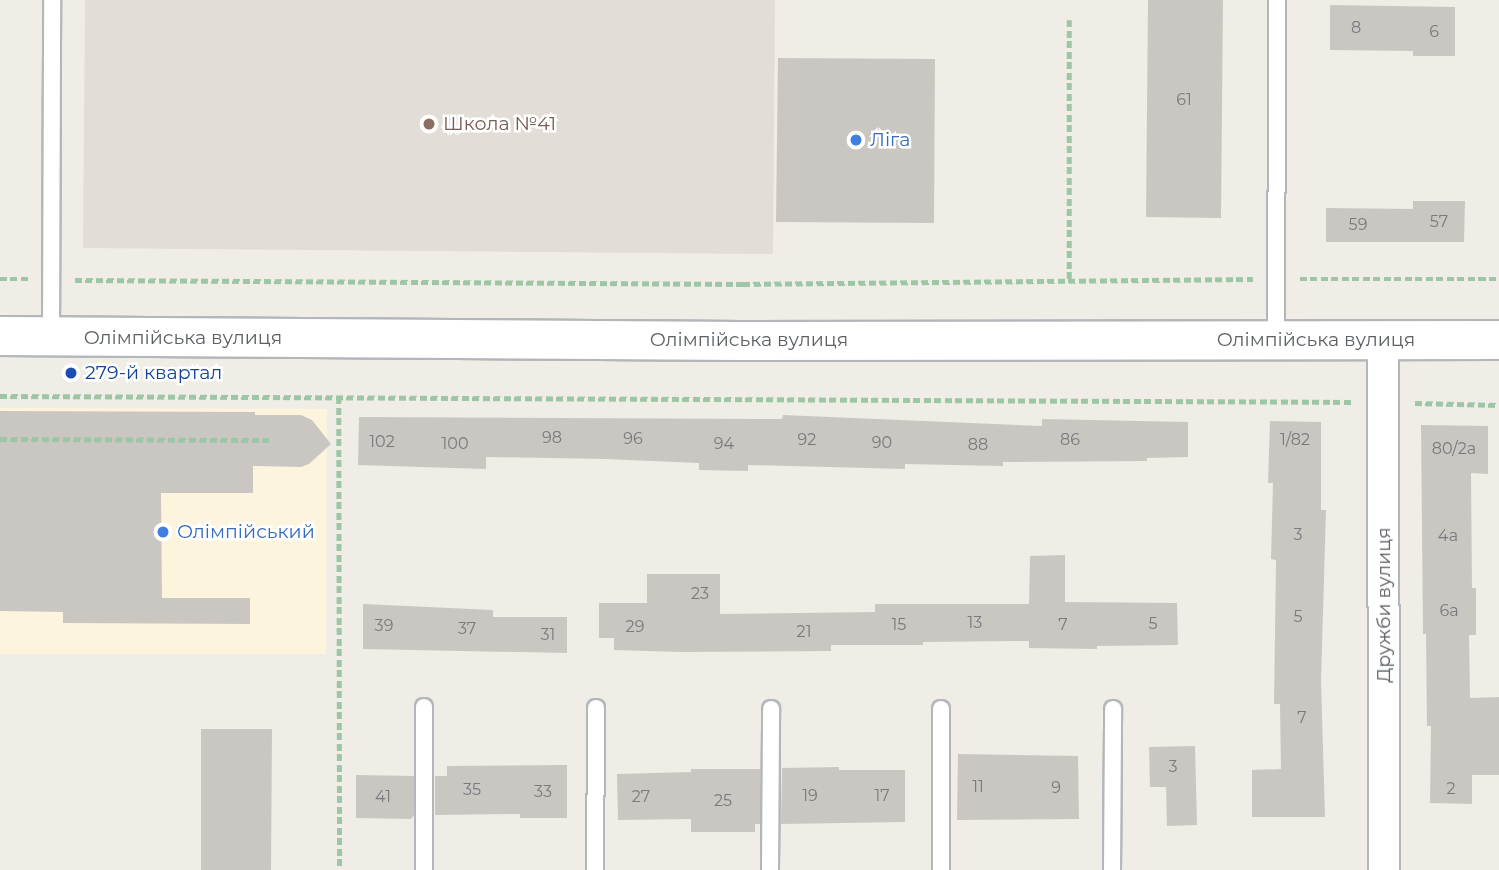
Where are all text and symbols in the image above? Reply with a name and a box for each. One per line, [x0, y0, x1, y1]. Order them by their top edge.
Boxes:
house number: 8 [1351, 18, 1361, 38]
house number: 6 [1429, 22, 1439, 42]
house number: 61 [1176, 90, 1192, 110]
place label: Школа №41 [443, 113, 556, 135]
marker: Школа №41 [421, 116, 437, 132]
place label: Ліга [870, 129, 910, 151]
marker: Ліга [848, 132, 864, 148]
house number: 57 [1430, 212, 1448, 232]
house number: 59 [1349, 215, 1367, 235]
street label: Олімпійська вулиця [84, 327, 282, 349]
street label: Олімпійська вулиця [650, 329, 848, 351]
street label: Олімпійська вулиця [1217, 329, 1415, 351]
place label: 279-й квартал [85, 362, 222, 384]
marker: 279-й квартал [63, 365, 79, 381]
house number: 98 [542, 428, 562, 448]
house number: 96 [623, 429, 643, 449]
house number: 92 [798, 430, 816, 450]
house number: 86 [1060, 430, 1080, 450]
house number: 1/82 [1280, 430, 1310, 450]
house number: 102 [369, 432, 395, 452]
house number: 90 [872, 433, 892, 453]
house number: 100 [442, 434, 468, 454]
house number: 94 [714, 434, 734, 454]
house number: 88 [968, 435, 988, 455]
house number: 80/2а [1432, 439, 1476, 459]
place label: Олімпійський [177, 521, 315, 543]
marker: Олімпійський [155, 524, 171, 540]
house number: 3 [1293, 525, 1303, 545]
house number: 4а [1438, 526, 1458, 546]
street label: Дружби вулиця [1373, 527, 1395, 683]
house number: 23 [691, 584, 709, 604]
house number: 6а [1439, 601, 1459, 621]
house number: 5 [1293, 607, 1303, 627]
house number: 13 [968, 613, 982, 633]
house number: 5 [1148, 614, 1158, 634]
house number: 15 [892, 615, 906, 635]
house number: 7 [1058, 615, 1068, 635]
house number: 39 [375, 616, 393, 636]
house number: 29 [626, 617, 644, 637]
house number: 37 [458, 619, 476, 639]
house number: 21 [797, 622, 811, 642]
house number: 31 [541, 625, 555, 645]
house number: 7 [1297, 708, 1307, 728]
house number: 3 [1168, 757, 1178, 777]
house number: 11 [972, 777, 984, 797]
house number: 9 [1051, 778, 1061, 798]
house number: 2 [1446, 779, 1456, 799]
house number: 35 [463, 780, 481, 800]
house number: 33 [534, 782, 552, 802]
house number: 19 [802, 786, 818, 806]
house number: 17 [874, 786, 890, 806]
house number: 41 [375, 787, 391, 807]
house number: 27 [632, 787, 650, 807]
house number: 25 [714, 791, 732, 811]

